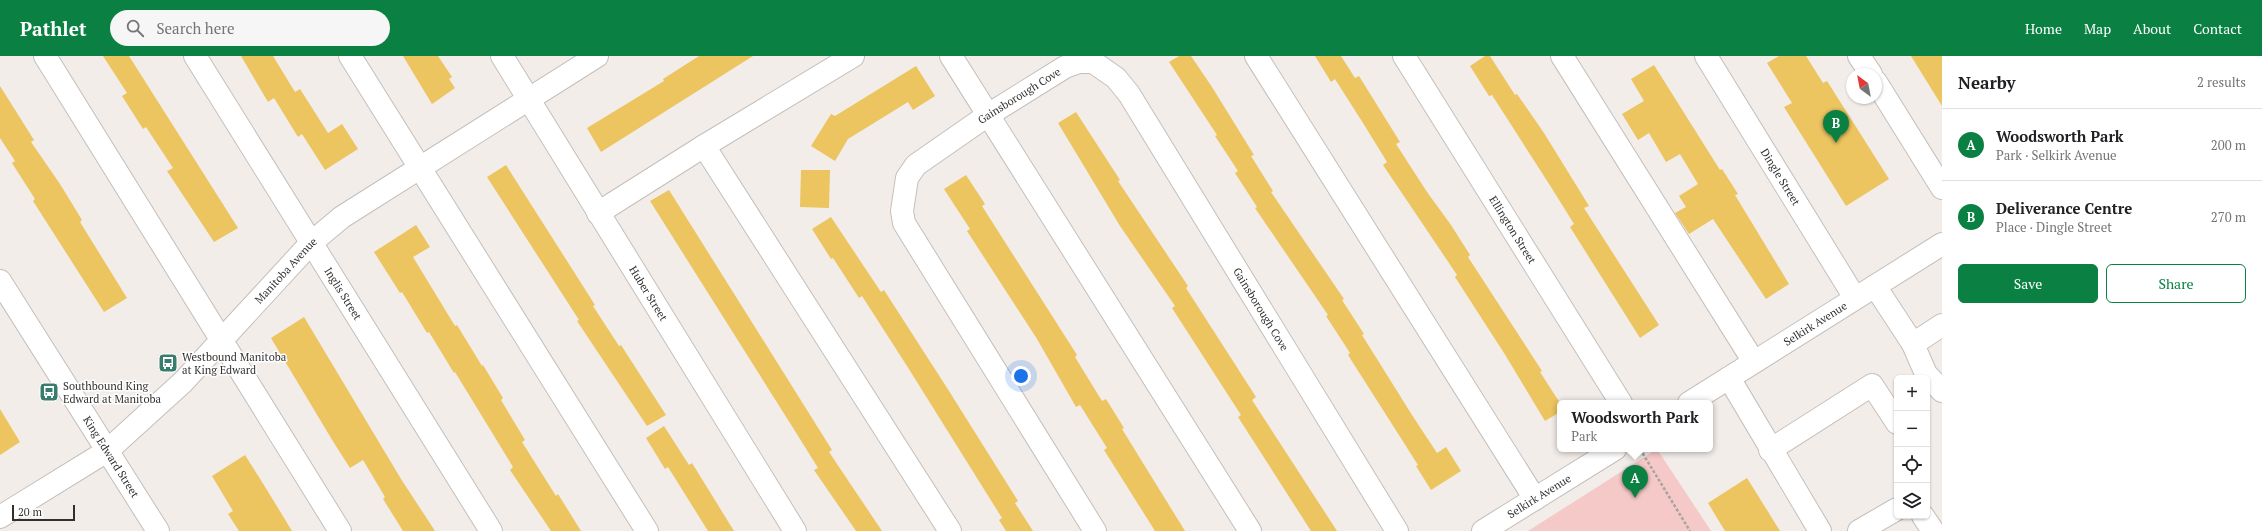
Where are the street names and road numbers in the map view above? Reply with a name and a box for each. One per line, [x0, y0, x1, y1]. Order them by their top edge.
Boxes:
street label: Gainsborough Cove [975, 64, 1063, 127]
street label: Dingle Street [1758, 146, 1803, 208]
street label: Ellington Street [1486, 193, 1539, 266]
street label: Manitoba Avenue [252, 234, 320, 307]
street label: Huber Street [626, 263, 671, 324]
street label: Inglis Street [321, 265, 365, 323]
street label: Gainsborough Cove [1230, 265, 1292, 354]
street label: Selkirk Avenue [1781, 298, 1850, 349]
street label: King Edward Street [80, 413, 142, 500]
street label: Selkirk Avenue [1505, 471, 1574, 521]

